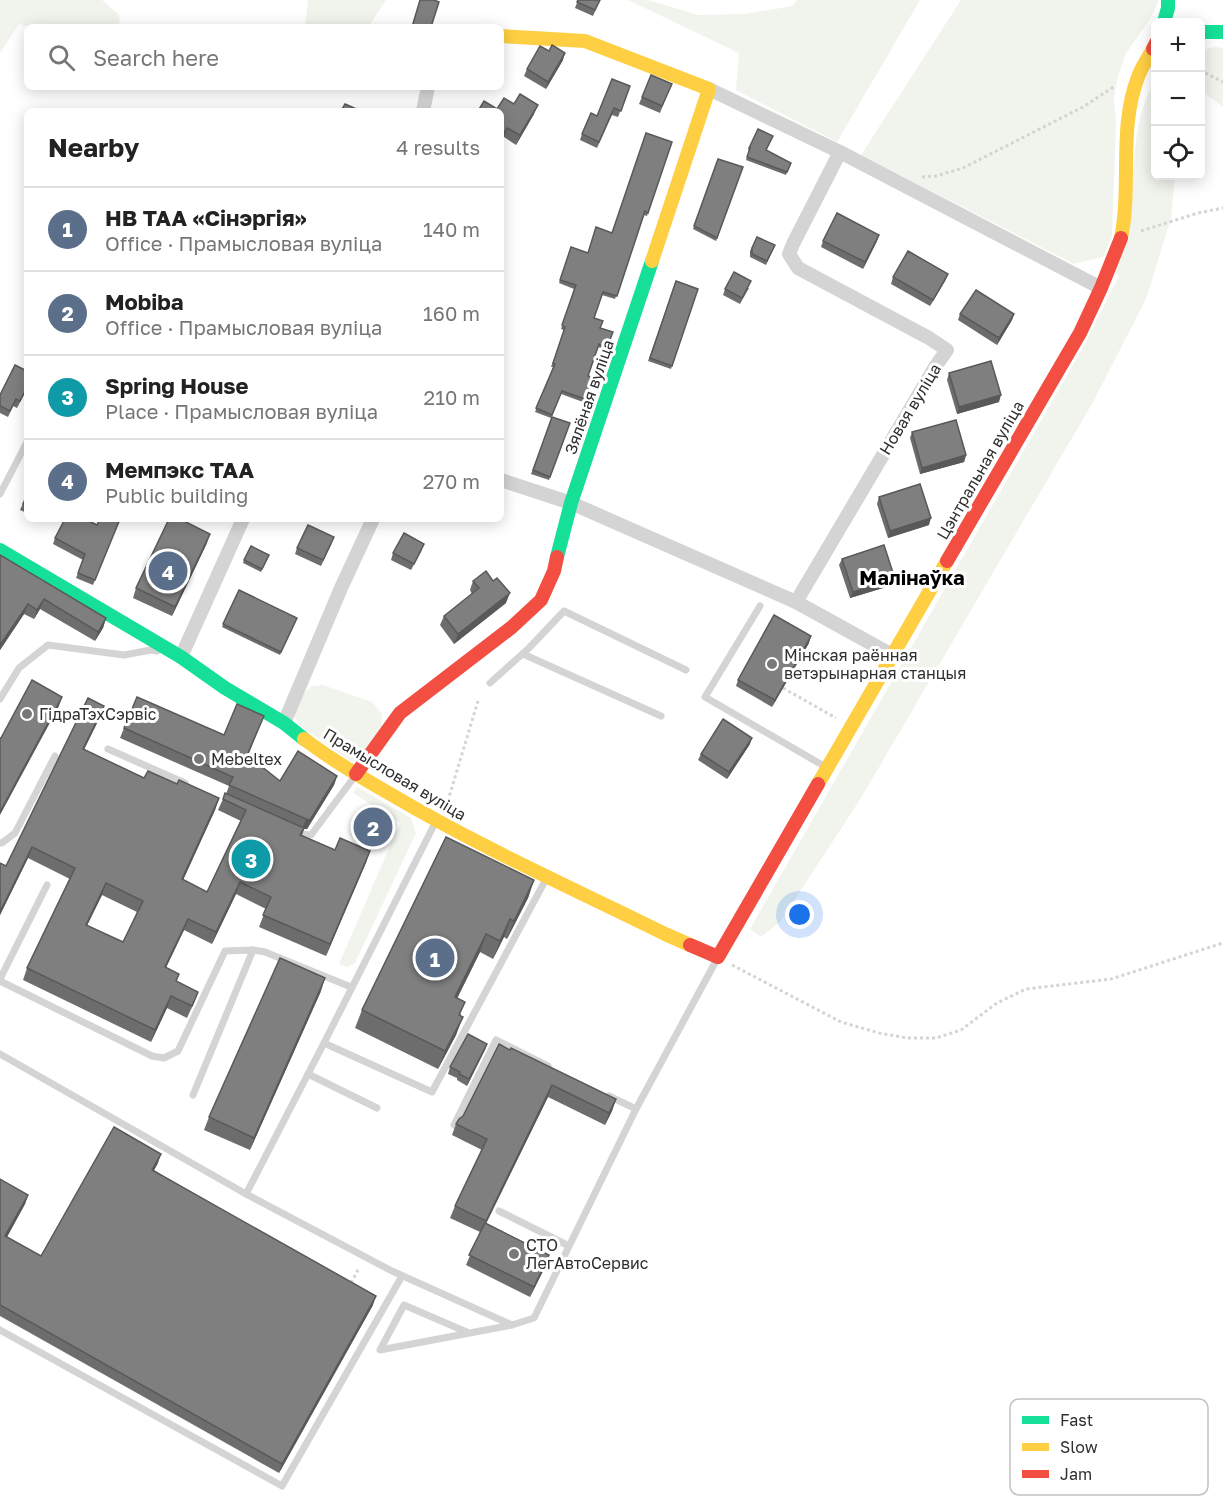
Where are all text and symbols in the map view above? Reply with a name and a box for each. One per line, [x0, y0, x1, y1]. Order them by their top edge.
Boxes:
map controls [1151, 18, 1205, 180]
button: + [1151, 18, 1205, 72]
search box [24, 24, 504, 90]
icon: search [45, 41, 78, 74]
text: Search here [93, 44, 219, 71]
button: − [1151, 72, 1205, 126]
button: locate [1151, 126, 1205, 180]
text: Nearby [48, 132, 139, 163]
text: 4 results [396, 135, 480, 159]
text: НВ ТАА «Сінэргія» [105, 204, 306, 231]
text: 1 [62, 217, 73, 241]
text: 140 m [423, 217, 480, 241]
text: Office · Прамысловая вуліца [105, 231, 382, 255]
text: Mobiba [105, 288, 184, 315]
text: 2 [61, 301, 74, 325]
text: 160 m [423, 301, 480, 325]
text: Office · Прамысловая вуліца [105, 315, 382, 339]
street label: Зялёная вуліца [560, 337, 618, 457]
street label: Новая вуліца [875, 360, 945, 458]
text: Spring House [105, 372, 249, 399]
text: 3 [61, 385, 74, 409]
text: 210 m [424, 385, 480, 409]
street label: Цэнтральная вуліца [932, 397, 1028, 543]
text: Place · Прамысловая вуліца [105, 399, 378, 423]
text: Мемпэкс ТАА [105, 456, 254, 483]
text: 4 [61, 469, 74, 493]
text: 270 m [423, 469, 480, 493]
text: Public building [105, 483, 248, 507]
pin: 4 [148, 548, 188, 594]
district label: Малінаўка [859, 565, 965, 589]
place label: Мінская раённая ветэрынарная станцыя [784, 645, 966, 683]
marker: Мінская раённая ветэрынарная станцыя [765, 657, 779, 671]
place label: ГідраТэхСэрвіс [39, 704, 157, 724]
marker: ГідраТэхСэрвіс [20, 707, 34, 721]
street label: Прамысловая вуліца [320, 723, 470, 825]
place label: Mebeltex [211, 749, 282, 769]
marker: Mebeltex [192, 752, 206, 766]
pin: 2 [354, 804, 392, 850]
pin: 3 [232, 836, 270, 882]
your location [785, 900, 814, 929]
pin: 1 [416, 936, 454, 980]
place label: СТО ЛегАвтоСервис [526, 1235, 649, 1273]
marker: СТО ЛегАвтоСервис [507, 1247, 521, 1261]
legend [1010, 1399, 1208, 1495]
text: Fast [1060, 1410, 1093, 1430]
text: Slow [1060, 1437, 1098, 1457]
text: Jam [1060, 1464, 1092, 1484]

